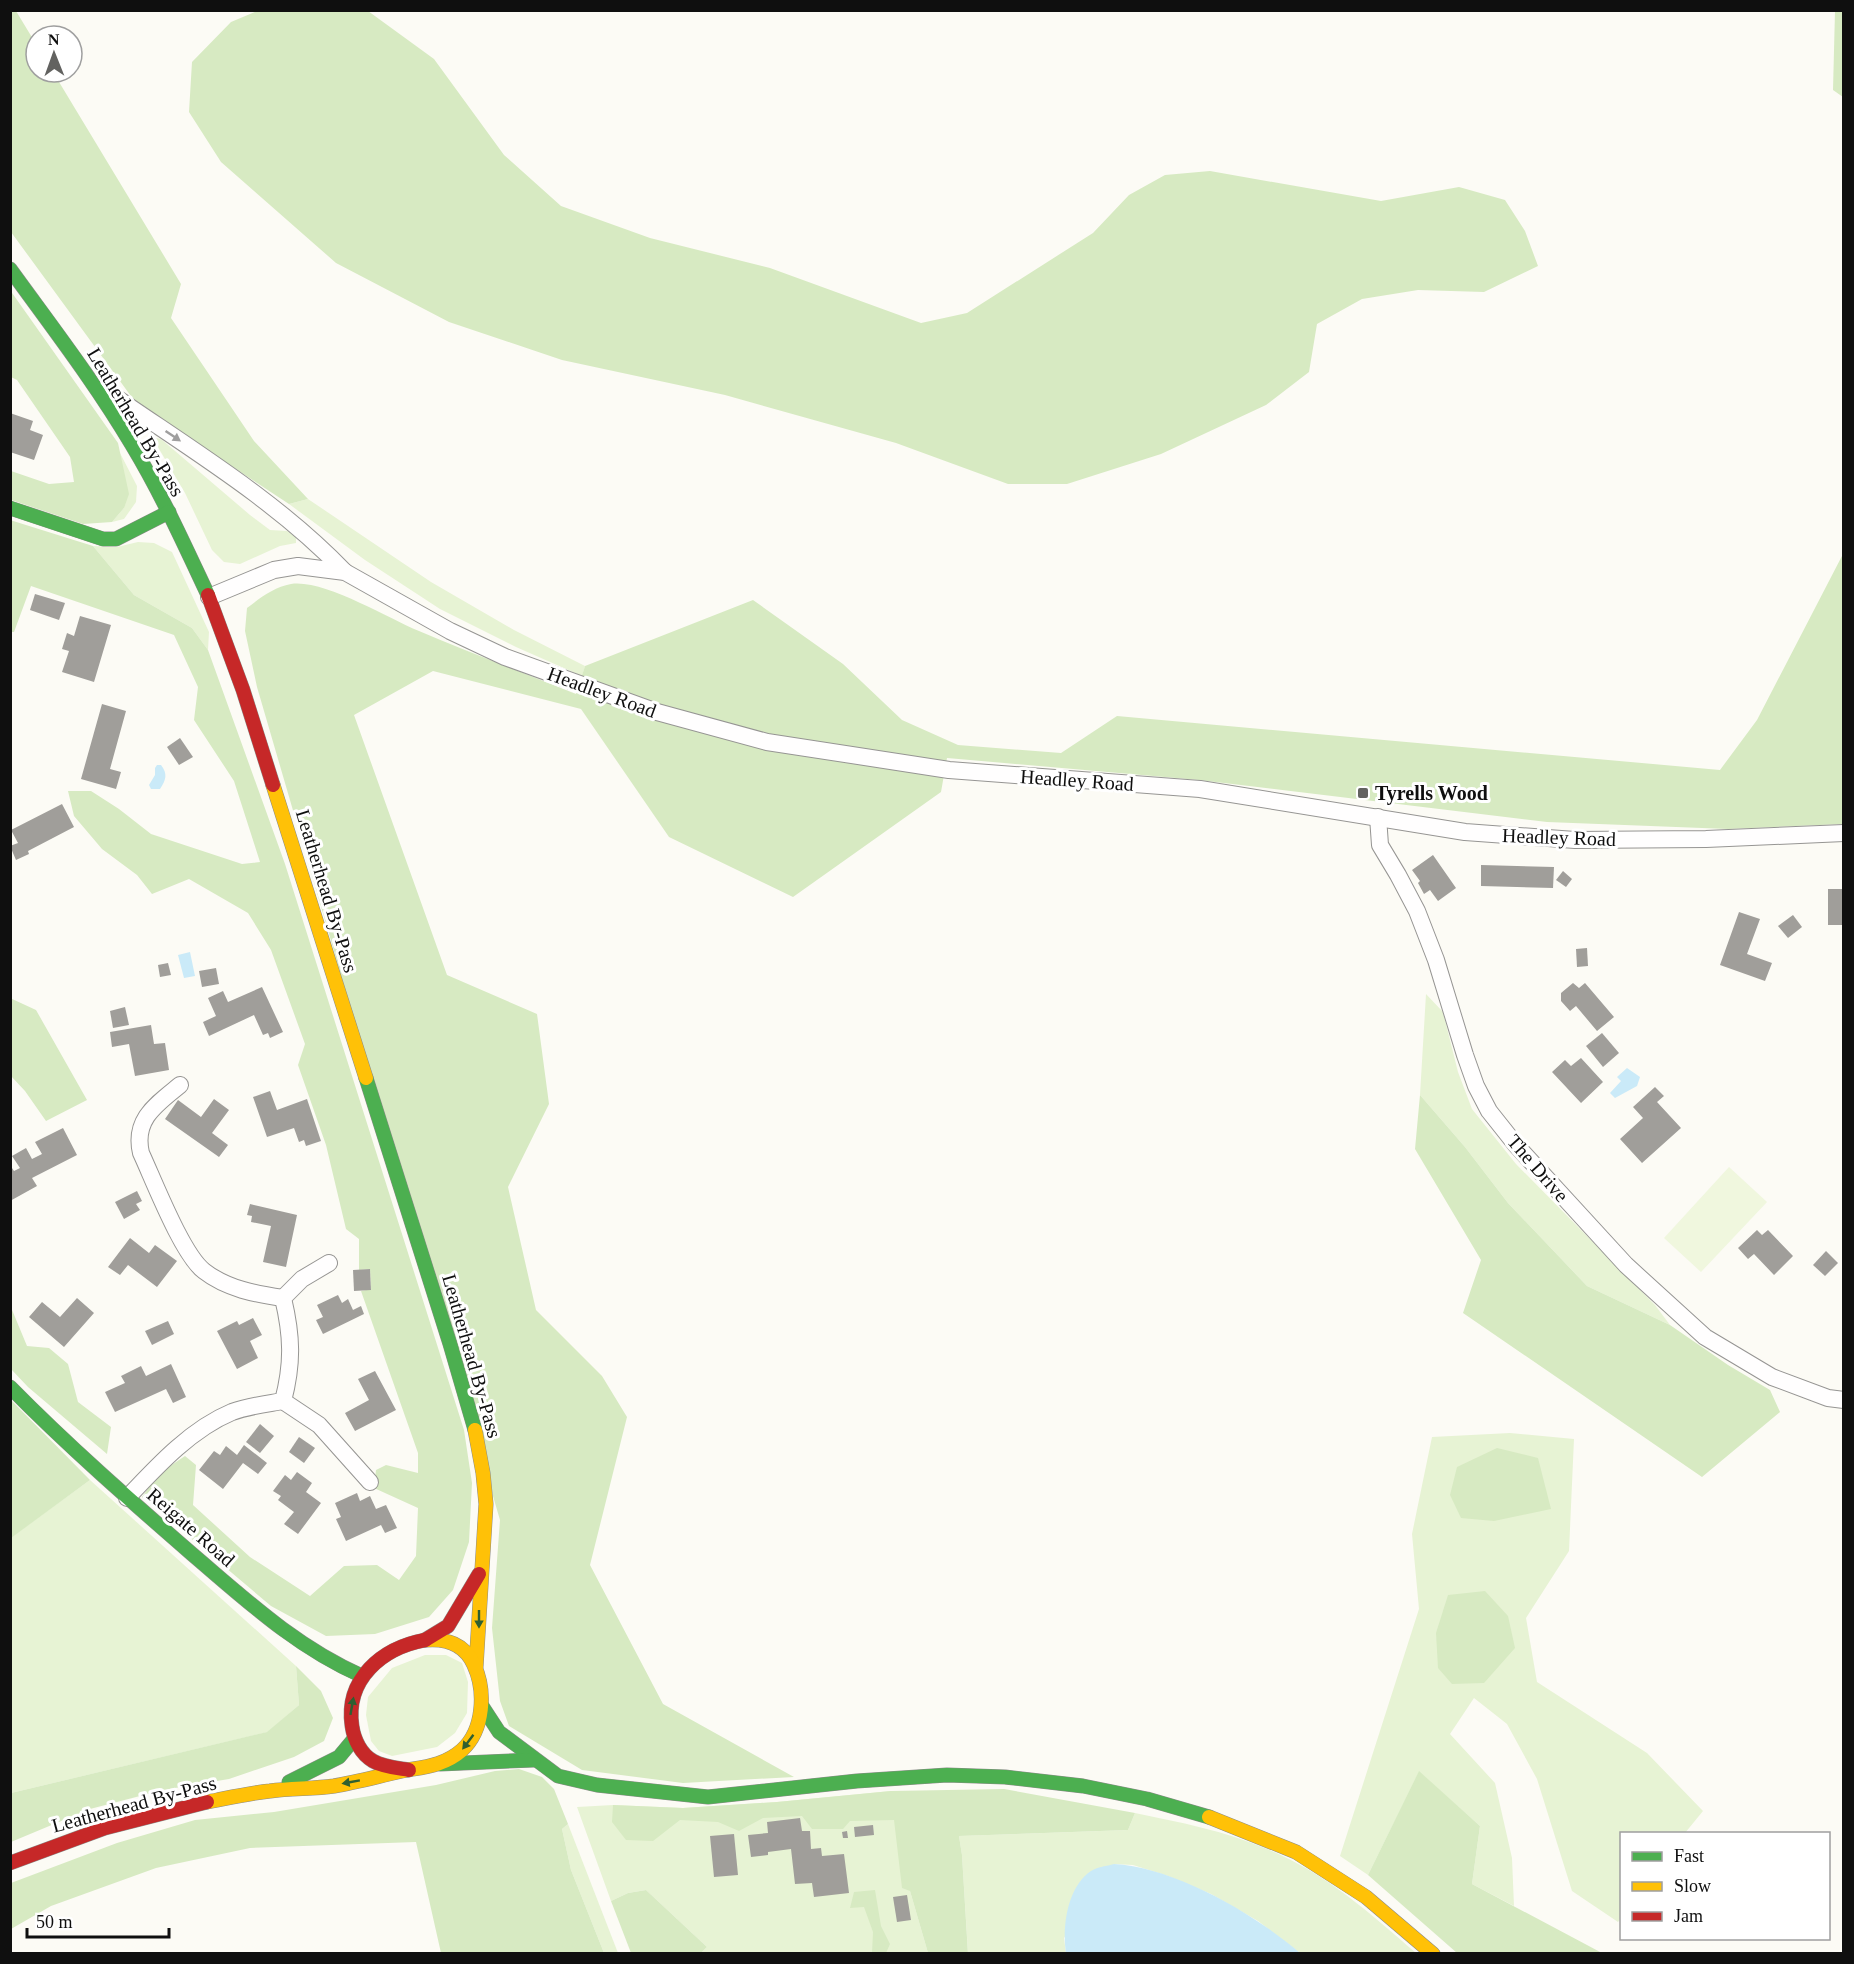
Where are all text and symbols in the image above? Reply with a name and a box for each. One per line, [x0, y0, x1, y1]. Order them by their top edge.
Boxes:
north arrow [24, 24, 84, 84]
text: N [48, 31, 60, 48]
street label: Leatherhead By-Pass [82, 344, 189, 501]
one-way arrow [164, 430, 180, 442]
street label: Headley Road [544, 662, 659, 723]
street label: Headley Road [1019, 765, 1135, 796]
place label: Tyrells Wood [1375, 782, 1488, 805]
marker: Tyrells Wood [1356, 786, 1370, 800]
street label: Leatherhead By-Pass [291, 807, 362, 976]
street label: Headley Road [1502, 824, 1616, 851]
street label: The Drive [1503, 1130, 1573, 1206]
street label: Leatherhead By-Pass [437, 1272, 506, 1441]
street label: Reigate Road [142, 1483, 239, 1572]
one-way arrow [474, 1610, 484, 1629]
one-way arrow [348, 1696, 357, 1715]
one-way arrow [462, 1734, 474, 1750]
street label: Leatherhead By-Pass [49, 1771, 219, 1838]
one-way arrow [342, 1778, 361, 1787]
legend [1620, 1832, 1830, 1940]
text: Fast [1674, 1846, 1704, 1866]
text: Slow [1674, 1876, 1711, 1896]
scale bar [27, 1901, 170, 1939]
text: Jam [1674, 1906, 1703, 1926]
text: 50 m [36, 1912, 73, 1932]

